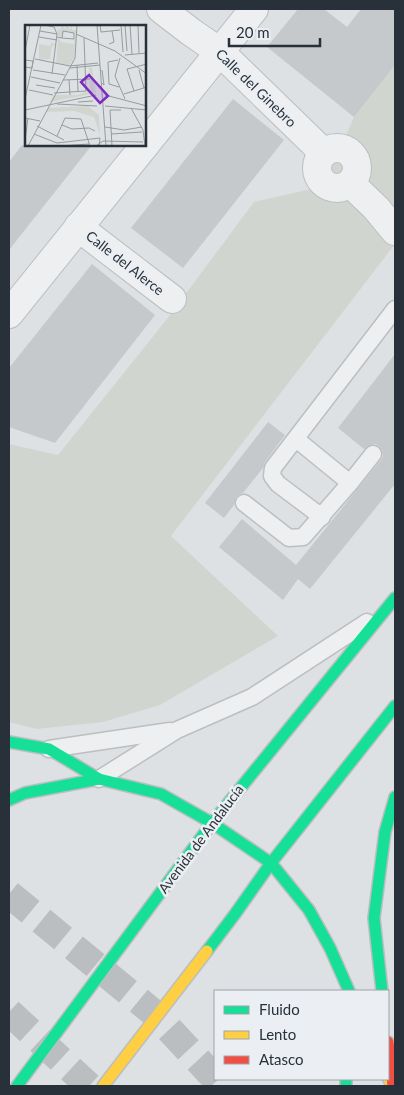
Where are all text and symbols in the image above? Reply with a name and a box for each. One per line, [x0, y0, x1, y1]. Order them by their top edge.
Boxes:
scale bar [229, 15, 320, 47]
text: 20 m [236, 23, 270, 41]
inset map [25, 25, 146, 146]
street label: Calle del Ginebro [213, 45, 300, 130]
street label: Calle del Alerce [83, 227, 168, 298]
street label: Avenida de Andalucía [154, 781, 247, 896]
legend [214, 990, 389, 1080]
text: Fluido [259, 1000, 300, 1018]
text: Lento [259, 1025, 296, 1043]
text: Atasco [259, 1050, 304, 1068]

